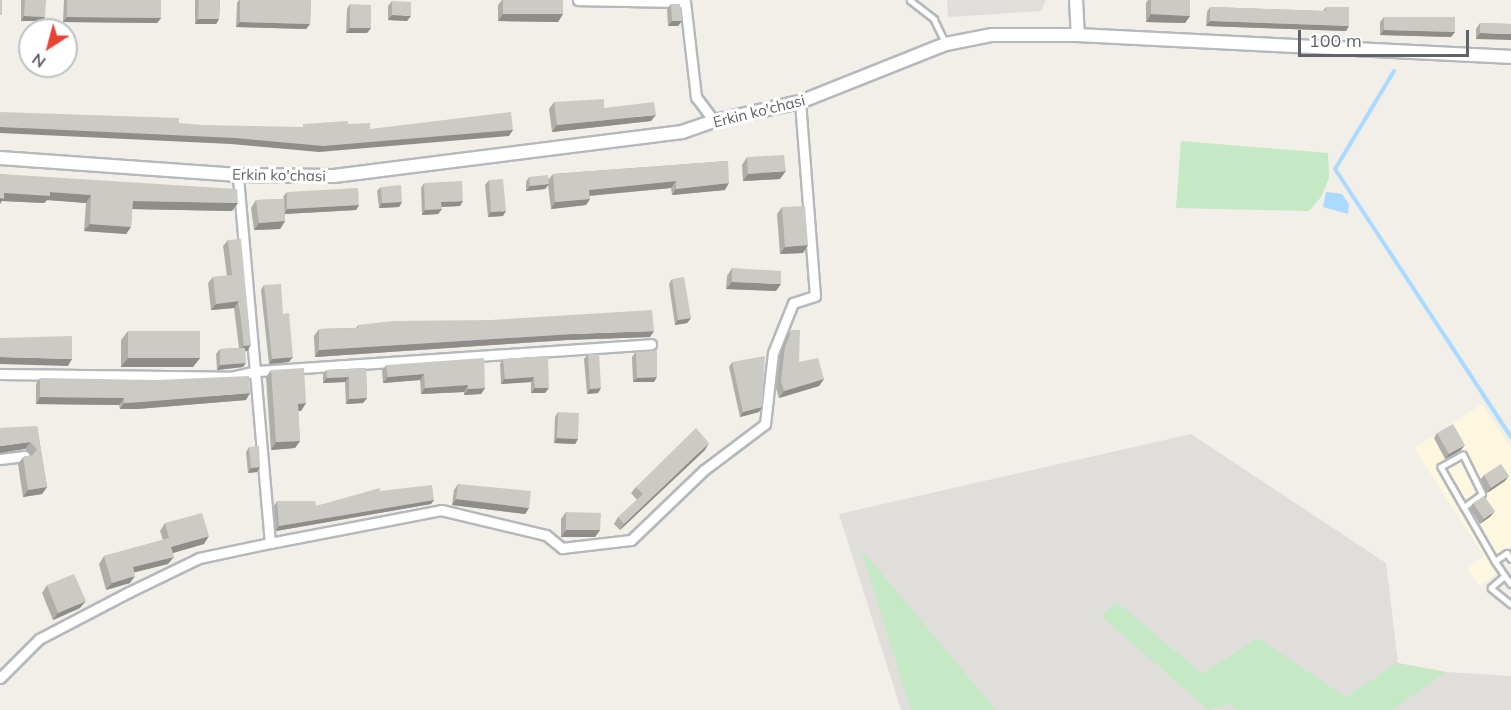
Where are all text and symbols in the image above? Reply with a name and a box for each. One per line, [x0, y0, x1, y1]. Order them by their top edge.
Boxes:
north arrow [18, 18, 78, 78]
scale bar [1301, 18, 1472, 56]
text: 100 m [1309, 29, 1362, 52]
text: N [28, 49, 49, 73]
street label: Erkin ko'chasi [711, 91, 807, 131]
street label: Erkin ko'chasi [232, 165, 326, 185]

